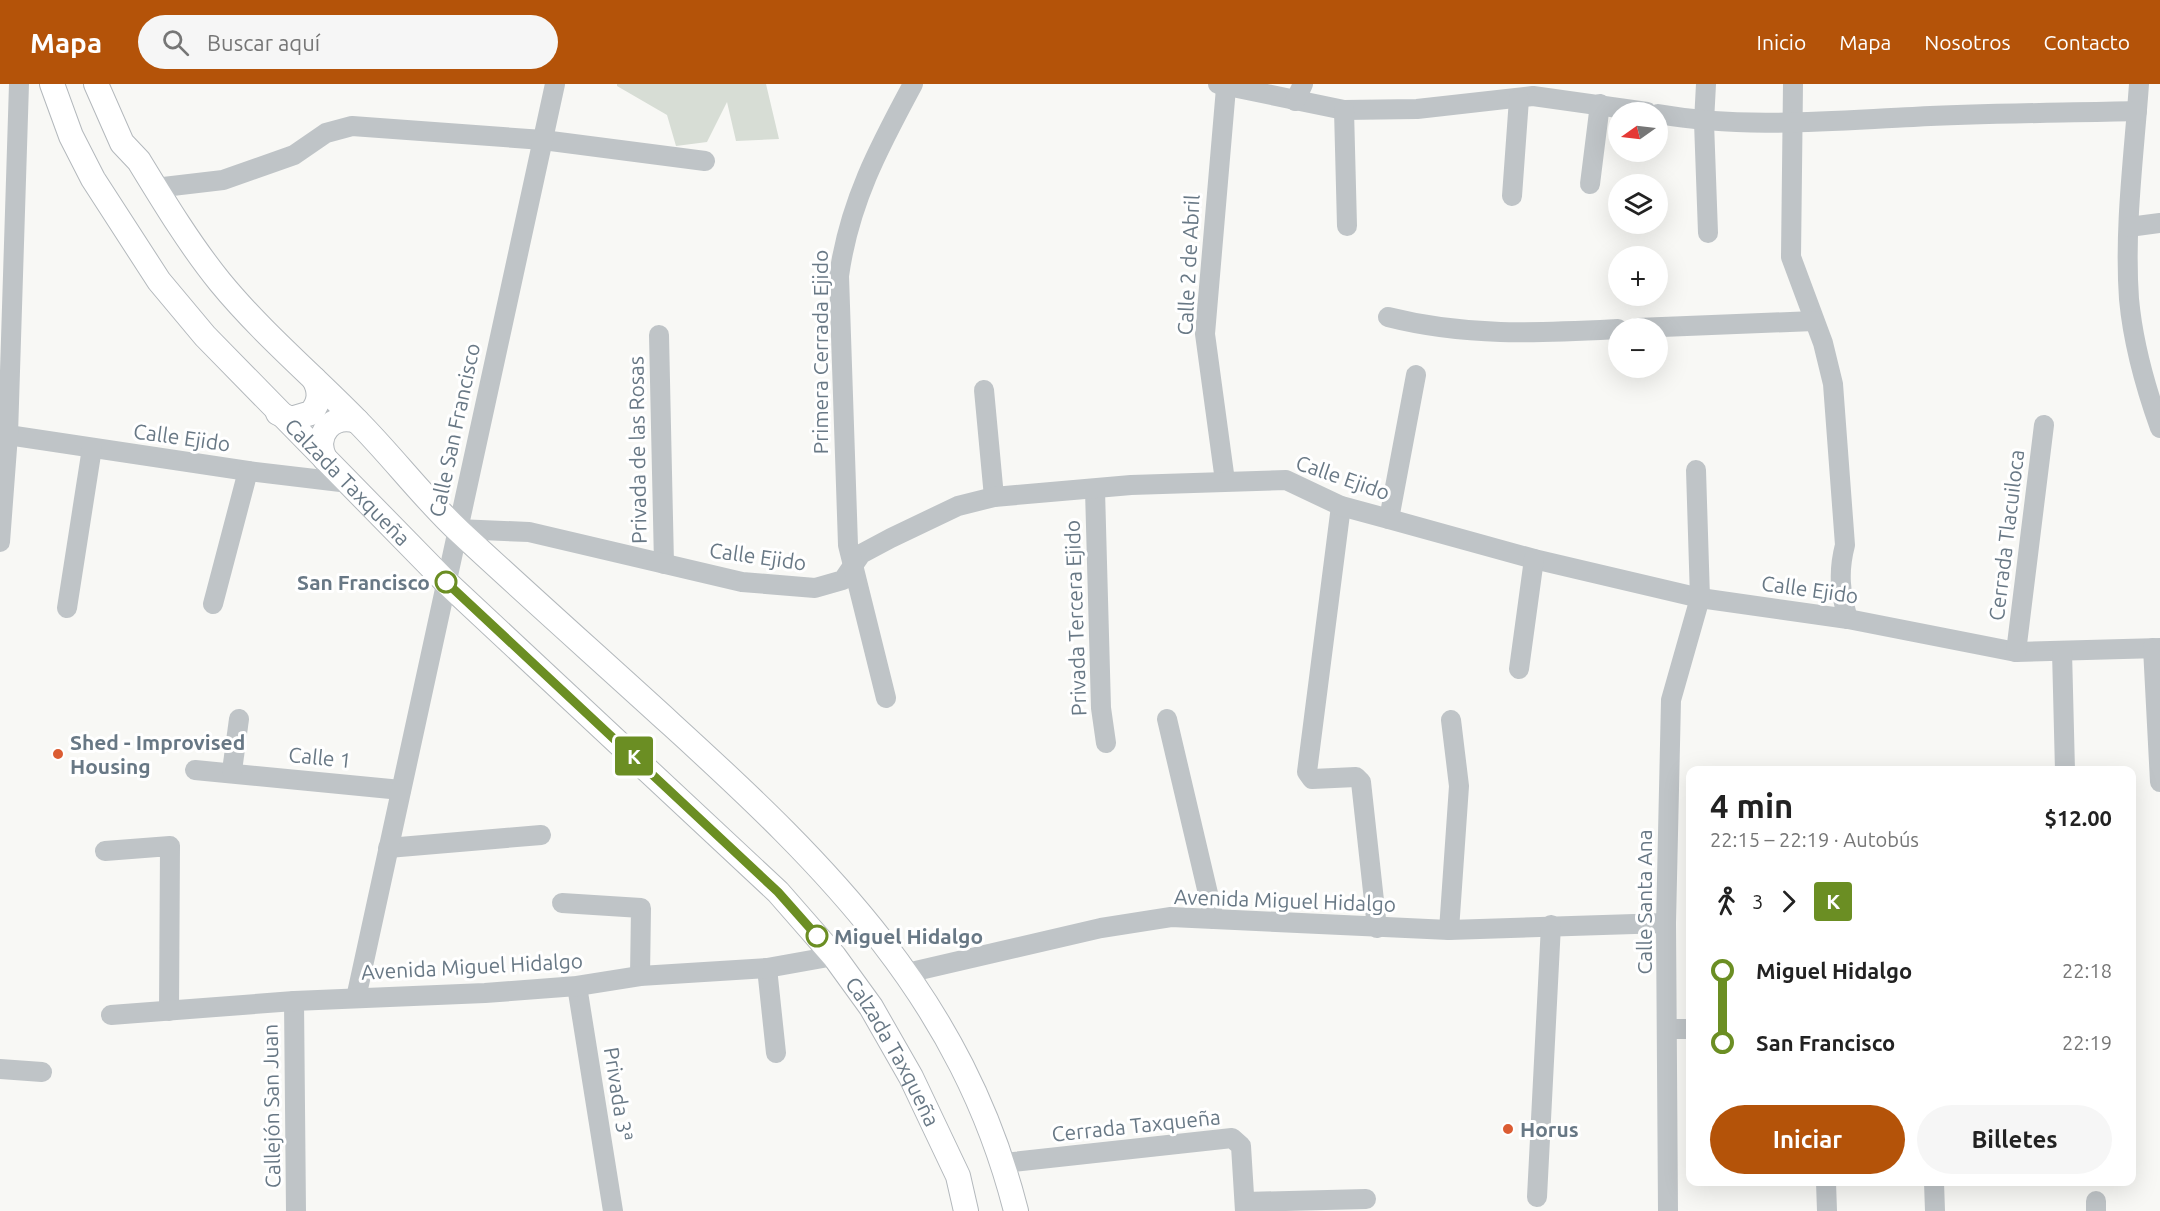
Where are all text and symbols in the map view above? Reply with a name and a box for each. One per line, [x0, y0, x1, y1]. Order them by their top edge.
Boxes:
search box [138, 15, 558, 69]
icon: search [159, 26, 192, 59]
text: Mapa [30, 27, 102, 58]
text: Buscar aquí [207, 30, 320, 55]
text: Inicio [1757, 30, 1806, 54]
text: Mapa [1839, 30, 1891, 54]
text: Nosotros [1924, 30, 2011, 54]
text: Contacto [2044, 30, 2130, 54]
north arrow [1608, 102, 1668, 162]
map controls [1608, 102, 1668, 378]
button: layers [1608, 174, 1668, 234]
street label: Calle 2 de Abril [1172, 194, 1204, 336]
button: + [1608, 246, 1668, 306]
street label: Primera Cerrada Ejido [808, 250, 832, 454]
button: − [1608, 318, 1668, 378]
street label: Calle San Francisco [424, 341, 484, 519]
street label: Privada de las Rosas [623, 356, 651, 544]
street label: Calzada Taxqueña [280, 413, 415, 550]
street label: Calle Ejido [132, 418, 232, 456]
street label: Cerrada Tlacuiloca [1984, 448, 2028, 622]
street label: Calle Ejido [1293, 450, 1393, 504]
street label: Privada Tercera Ejido [1060, 520, 1090, 716]
street label: Calle Ejido [708, 537, 808, 575]
place label: San Francisco [297, 570, 430, 594]
street label: Calle Ejido [1760, 570, 1860, 608]
marker: San Francisco [435, 571, 457, 593]
place label: Shed - Improvised Housing [70, 730, 245, 778]
line badge: K [614, 736, 654, 776]
street label: Calle 1 [287, 742, 353, 772]
text: K [627, 744, 641, 768]
marker: Shed - Improvised Housing [51, 747, 65, 761]
text: 4 min [1710, 787, 1793, 824]
text: $12.00 [2045, 805, 2112, 830]
text: 22:15 – 22:19 · Autobús [1710, 828, 1919, 851]
street label: Calle Santa Ana [1632, 829, 1656, 975]
street label: Avenida Miguel Hidalgo [1174, 884, 1396, 916]
icon: walk [1710, 885, 1743, 918]
icon: forward [1772, 885, 1805, 918]
text: K [1826, 889, 1840, 913]
text: 3 [1752, 890, 1763, 913]
place label: Miguel Hidalgo [834, 924, 983, 948]
marker: Miguel Hidalgo [806, 925, 828, 947]
street label: Avenida Miguel Hidalgo [360, 948, 584, 984]
text: Miguel Hidalgo [1756, 958, 1912, 983]
text: 22:18 [2062, 959, 2112, 982]
street label: Calzada Taxqueña [841, 972, 945, 1130]
street label: Callejón San Juan [258, 1024, 284, 1188]
text: San Francisco [1756, 1030, 1895, 1055]
text: 22:19 [2062, 1031, 2112, 1054]
street label: Privada 3ª [600, 1045, 638, 1143]
street label: Cerrada Taxqueña [1050, 1104, 1222, 1146]
button: Iniciar [1710, 1105, 1905, 1174]
button: Billetes [1917, 1105, 2112, 1174]
place label: Horus [1520, 1117, 1579, 1141]
marker: Horus [1501, 1122, 1515, 1136]

